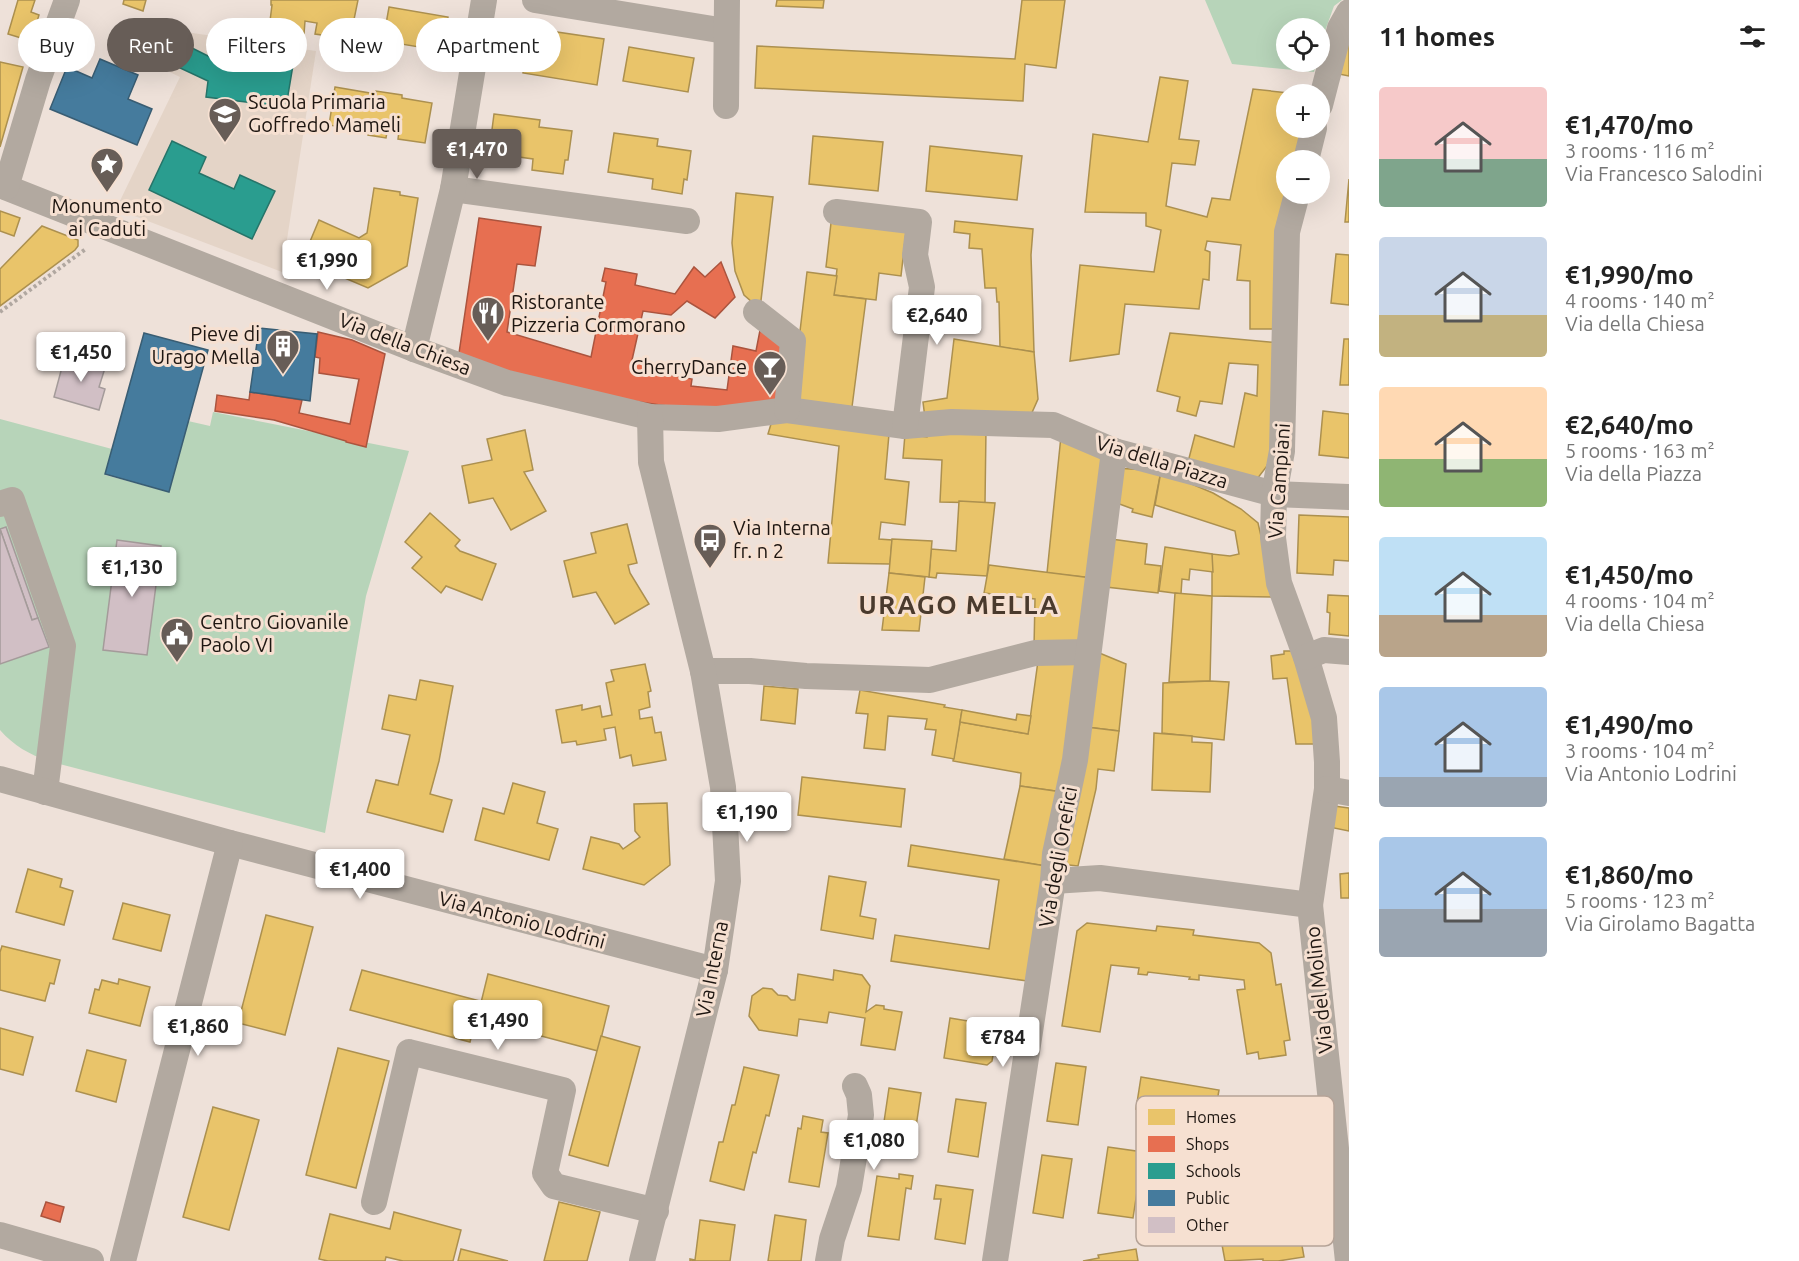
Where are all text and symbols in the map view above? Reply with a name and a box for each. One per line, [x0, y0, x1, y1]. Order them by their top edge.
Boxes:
chip: Buy [18, 18, 95, 72]
chip: Rent [107, 18, 194, 72]
chip: Filters [206, 18, 307, 72]
chip: New [319, 18, 404, 72]
chip: Apartment [416, 18, 561, 72]
map controls [1276, 18, 1330, 204]
button: locate [1276, 18, 1330, 72]
icon: filters [1736, 20, 1769, 53]
text: 11 homes [1379, 22, 1495, 51]
button: + [1276, 84, 1330, 138]
place label: Scuola Primaria Goffredo Mameli [248, 90, 401, 136]
school or university icon: Scuola Primaria Goffredo Mameli [207, 96, 243, 143]
text: €1,470/mo [1565, 110, 1694, 139]
icon: home [1427, 111, 1499, 183]
pin: €1,470 [428, 129, 526, 180]
text: €1,470 [446, 137, 508, 160]
text: 3 rooms · 116 m² [1565, 139, 1715, 162]
place icon: Monumento ai Caduti [89, 146, 125, 193]
button: − [1276, 150, 1330, 204]
text: Via Francesco Salodini [1565, 162, 1763, 185]
place label: Monumento ai Caduti [51, 194, 163, 240]
pin: €1,990 [278, 240, 376, 291]
text: €1,990 [296, 248, 358, 271]
text: €1,990/mo [1565, 260, 1694, 289]
icon: home [1427, 261, 1499, 333]
text: 4 rooms · 140 m² [1565, 289, 1715, 312]
place label: Ristorante Pizzeria Cormorano [511, 290, 686, 336]
restaurant icon: Ristorante Pizzeria Cormorano [470, 295, 506, 342]
pin: €2,640 [888, 295, 986, 346]
text: €2,640 [906, 303, 968, 326]
street label: Via della Chiesa [336, 308, 475, 379]
text: Via della Chiesa [1565, 312, 1705, 335]
place label: Pieve di Urago Mella [152, 322, 260, 368]
building icon: Pieve di Urago Mella [265, 328, 301, 375]
pin: €1,450 [32, 332, 130, 383]
text: €1,450 [50, 340, 112, 363]
bar icon: CherryDance [752, 349, 788, 396]
place label: CherryDance [631, 355, 747, 378]
text: €2,640/mo [1565, 410, 1694, 439]
icon: home [1427, 411, 1499, 483]
street label: Via Campiani [1263, 422, 1294, 540]
street label: Via della Piazza [1093, 431, 1231, 493]
text: 5 rooms · 163 m² [1565, 439, 1715, 462]
text: Via della Piazza [1565, 462, 1702, 485]
place label: Via Interna fr. n 2 [733, 516, 831, 562]
bus stop icon: Via Interna fr. n 2 [692, 522, 728, 569]
pin: €1,130 [83, 547, 181, 598]
text: €1,130 [101, 555, 163, 578]
text: €1,450/mo [1565, 560, 1694, 589]
icon: home [1427, 561, 1499, 633]
text: 4 rooms · 104 m² [1565, 589, 1715, 612]
district label: URAGO MELLA [858, 590, 1060, 619]
place label: Centro Giovanile Paolo VI [200, 610, 349, 656]
text: Via della Chiesa [1565, 612, 1705, 635]
public building icon: Centro Giovanile Paolo VI [159, 616, 195, 663]
text: €1,490/mo [1565, 710, 1694, 739]
icon: home [1427, 711, 1499, 783]
text: 3 rooms · 104 m² [1565, 739, 1715, 762]
text: Via Antonio Lodrini [1565, 762, 1737, 785]
street label: Via degli Orefici [1034, 785, 1081, 929]
pin: €1,190 [698, 792, 796, 843]
text: €1,190 [716, 800, 778, 823]
pin: €1,400 [311, 849, 409, 900]
text: €1,400 [329, 857, 391, 880]
text: €1,860/mo [1565, 860, 1694, 889]
icon: home [1427, 861, 1499, 933]
street label: Via Antonio Lodrini [436, 886, 608, 953]
text: 5 rooms · 123 m² [1565, 889, 1715, 912]
text: Via Girolamo Bagatta [1565, 912, 1755, 935]
street label: Via Interna [691, 919, 732, 1019]
street label: Via del Molino [1300, 925, 1337, 1055]
pin: €1,490 [449, 1000, 547, 1051]
pin: €1,860 [149, 1006, 247, 1057]
text: €1,490 [467, 1008, 529, 1031]
text: €1,860 [167, 1014, 229, 1037]
pin: €784 [967, 1017, 1039, 1068]
text: €784 [980, 1025, 1026, 1048]
legend [1136, 1096, 1334, 1246]
text: Homes [1186, 1108, 1236, 1126]
pin: €1,080 [825, 1120, 923, 1171]
text: €1,080 [843, 1128, 905, 1151]
text: Shops [1186, 1135, 1229, 1153]
text: Schools [1186, 1162, 1241, 1180]
text: Public [1186, 1189, 1230, 1207]
text: Other [1186, 1216, 1229, 1234]

